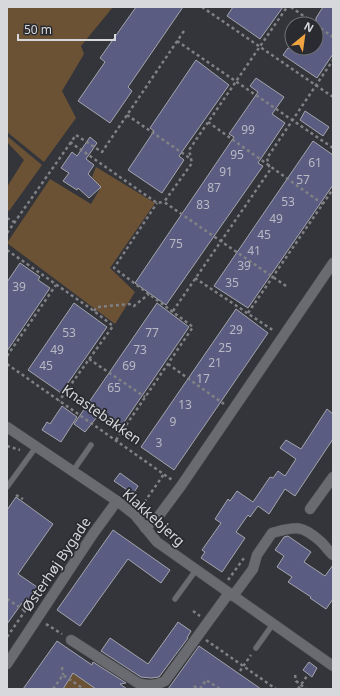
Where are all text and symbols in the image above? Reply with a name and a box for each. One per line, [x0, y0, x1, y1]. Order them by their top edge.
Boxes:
scale bar [18, 16, 115, 42]
north arrow [284, 16, 324, 56]
text: N [302, 18, 317, 36]
text: 50 m [24, 21, 52, 38]
house number: 99 [241, 121, 255, 138]
house number: 95 [230, 146, 244, 163]
house number: 61 [308, 154, 322, 171]
house number: 91 [219, 163, 233, 180]
house number: 57 [296, 171, 310, 188]
house number: 87 [207, 179, 221, 196]
house number: 53 [281, 193, 295, 210]
house number: 83 [196, 196, 210, 213]
house number: 49 [269, 210, 283, 227]
house number: 45 [257, 226, 271, 243]
house number: 75 [169, 235, 183, 252]
house number: 41 [247, 242, 261, 259]
house number: 39 [237, 257, 251, 274]
house number: 35 [225, 274, 239, 291]
house number: 39 [12, 278, 26, 295]
house number: 29 [229, 321, 243, 338]
house number: 53 [62, 324, 76, 341]
house number: 77 [145, 324, 159, 341]
house number: 25 [218, 339, 232, 356]
house number: 49 [50, 341, 64, 358]
house number: 73 [133, 341, 147, 358]
house number: 21 [208, 354, 222, 371]
house number: 45 [39, 357, 53, 374]
house number: 69 [122, 357, 136, 374]
house number: 17 [196, 370, 210, 387]
house number: 65 [107, 379, 121, 396]
street label: Knastebakken [59, 380, 145, 448]
house number: 13 [178, 396, 192, 413]
house number: 9 [170, 413, 177, 430]
house number: 3 [156, 434, 163, 451]
street label: Klakkebjerg [119, 484, 189, 550]
street label: Østerhøj Bygade [17, 513, 95, 615]

